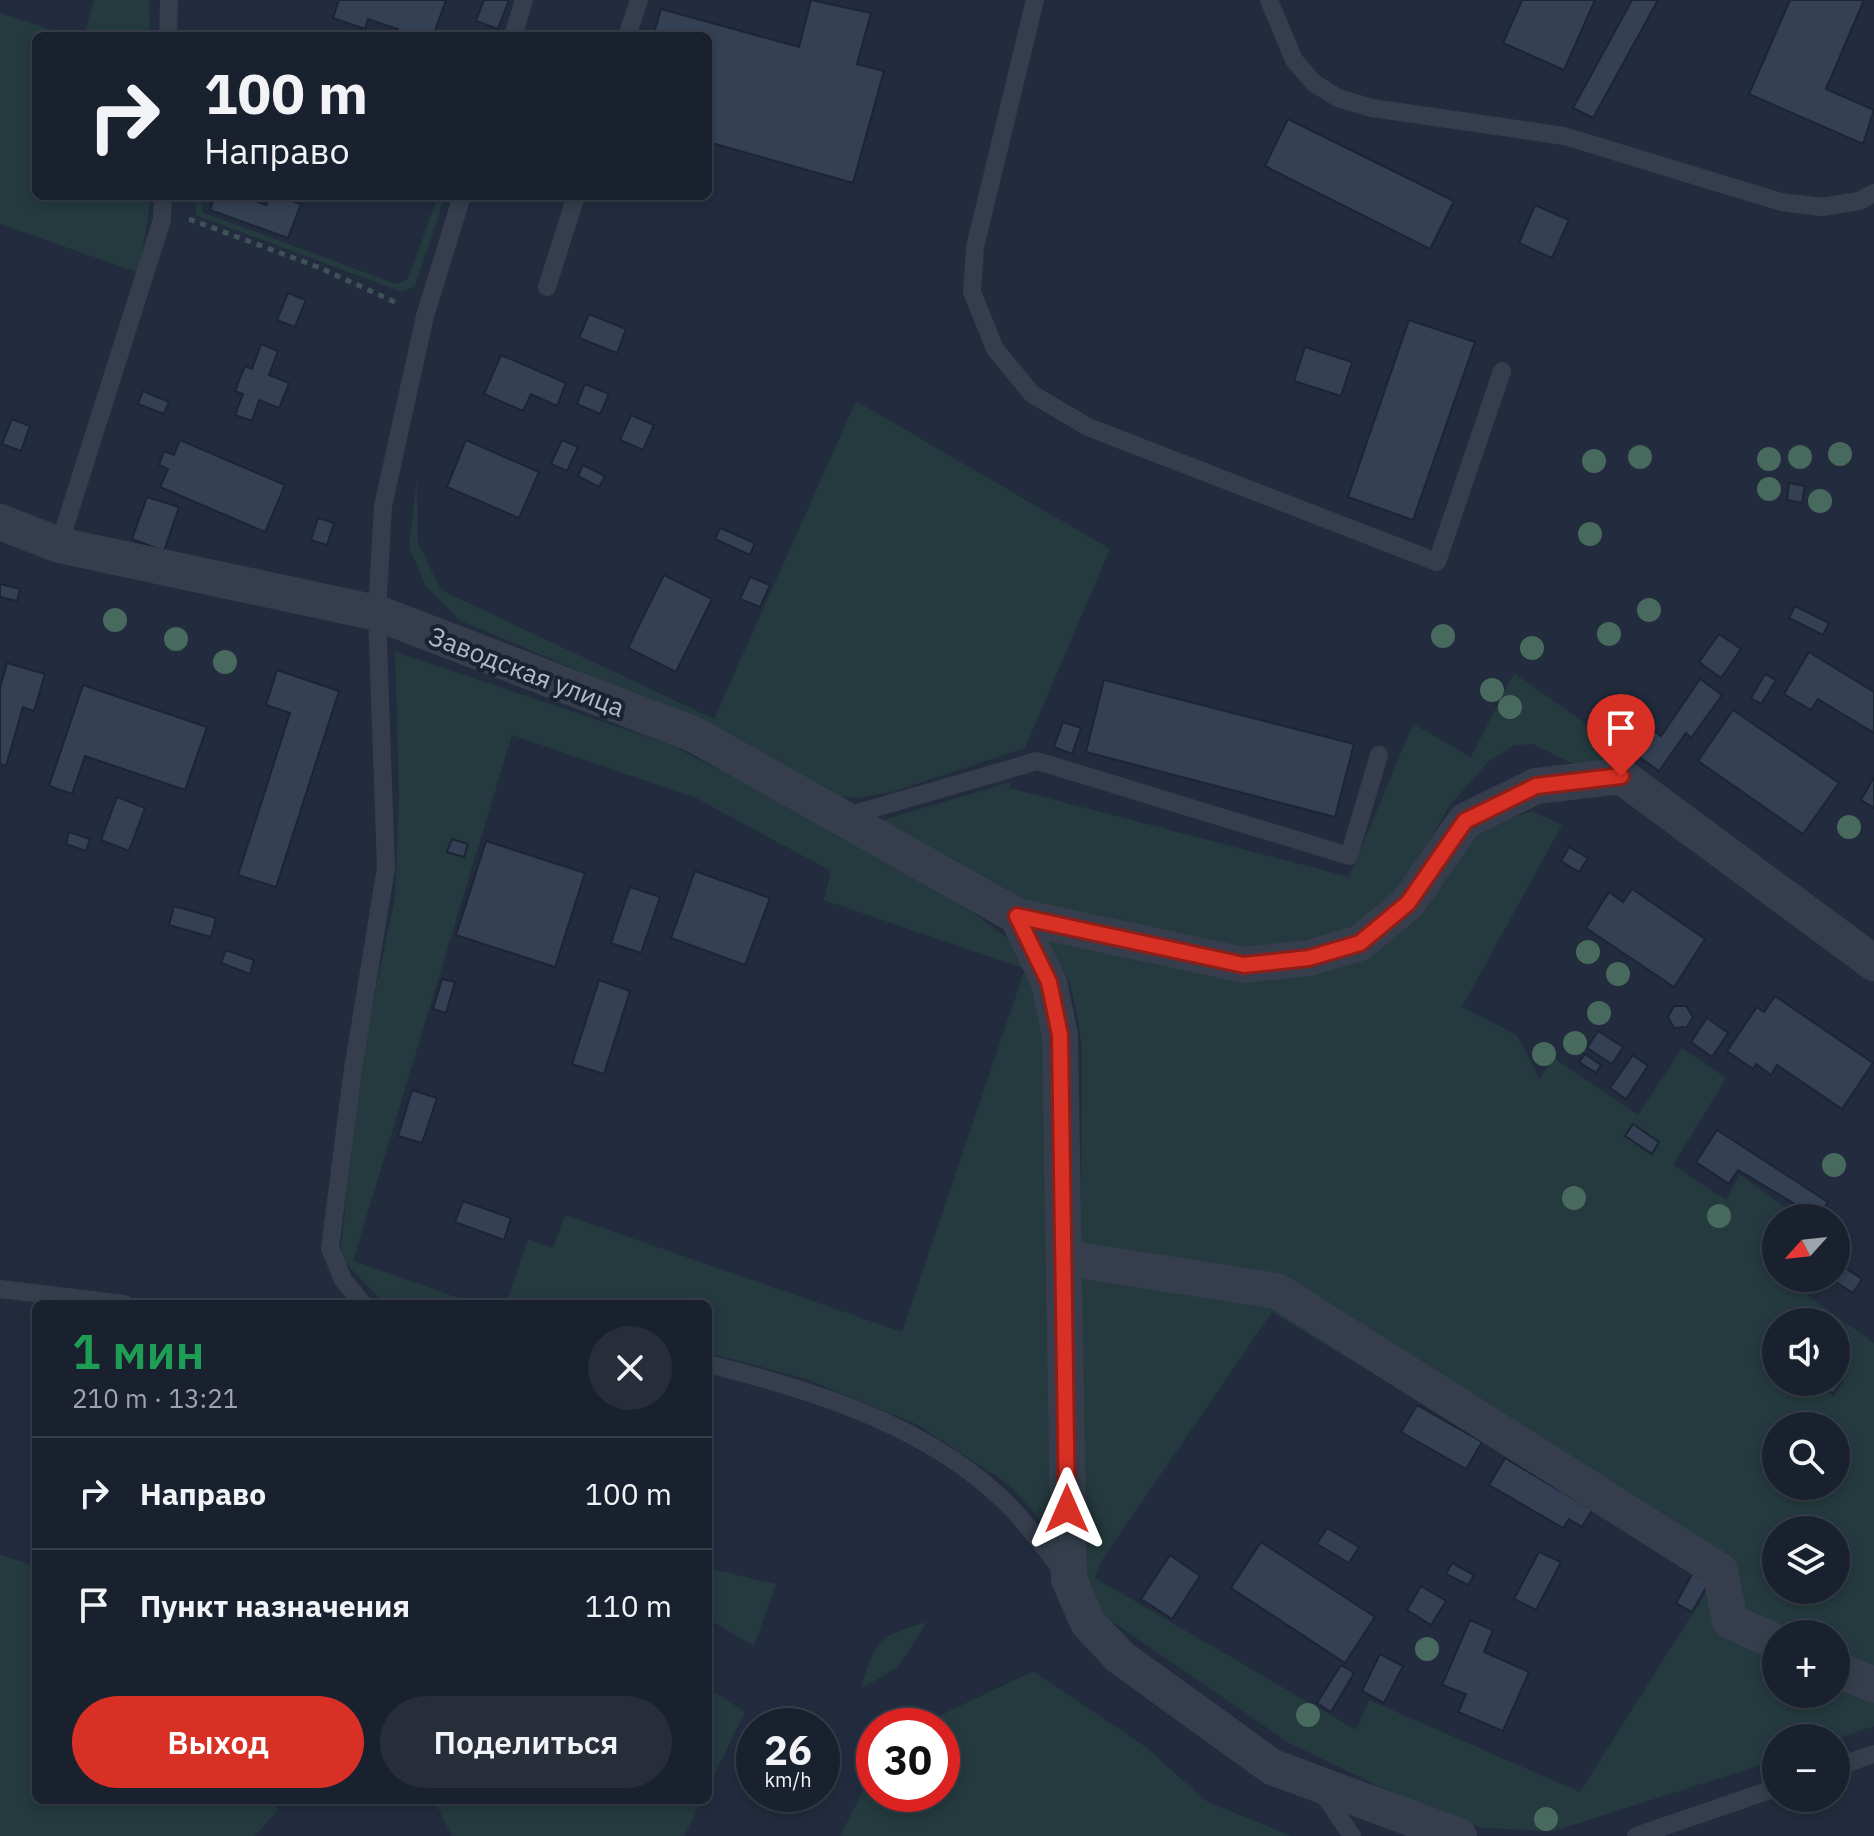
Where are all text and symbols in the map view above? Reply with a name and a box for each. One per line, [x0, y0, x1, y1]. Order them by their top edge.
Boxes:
text: 100 m [204, 57, 368, 129]
icon: right [72, 64, 176, 168]
text: Направо [204, 127, 350, 174]
street label: Заводская улица [424, 618, 630, 724]
pin [1587, 694, 1655, 776]
icon: arrive [1599, 706, 1643, 750]
north arrow [1762, 1204, 1850, 1292]
map controls [1762, 1204, 1850, 1812]
button: sound [1762, 1308, 1850, 1396]
text: 1 мин [72, 1320, 205, 1382]
button: close [588, 1326, 672, 1410]
text: 210 m · 13:21 [72, 1381, 238, 1415]
button: search [1762, 1412, 1850, 1500]
position arrow [1025, 1467, 1109, 1551]
icon: right [72, 1471, 116, 1515]
text: Направо [140, 1474, 266, 1513]
text: 100 m [585, 1474, 672, 1513]
button: layers [1762, 1516, 1850, 1604]
icon: arrive [72, 1583, 116, 1627]
text: Пункт назначения [140, 1586, 410, 1625]
text: 110 m [585, 1586, 672, 1625]
button: + [1762, 1620, 1850, 1708]
button: Выход [72, 1696, 364, 1788]
button: Поделиться [380, 1696, 672, 1788]
speed limit sign: 30 [856, 1708, 960, 1812]
text: 26 [764, 1724, 812, 1776]
button: − [1762, 1724, 1850, 1812]
text: km/h [764, 1766, 812, 1793]

